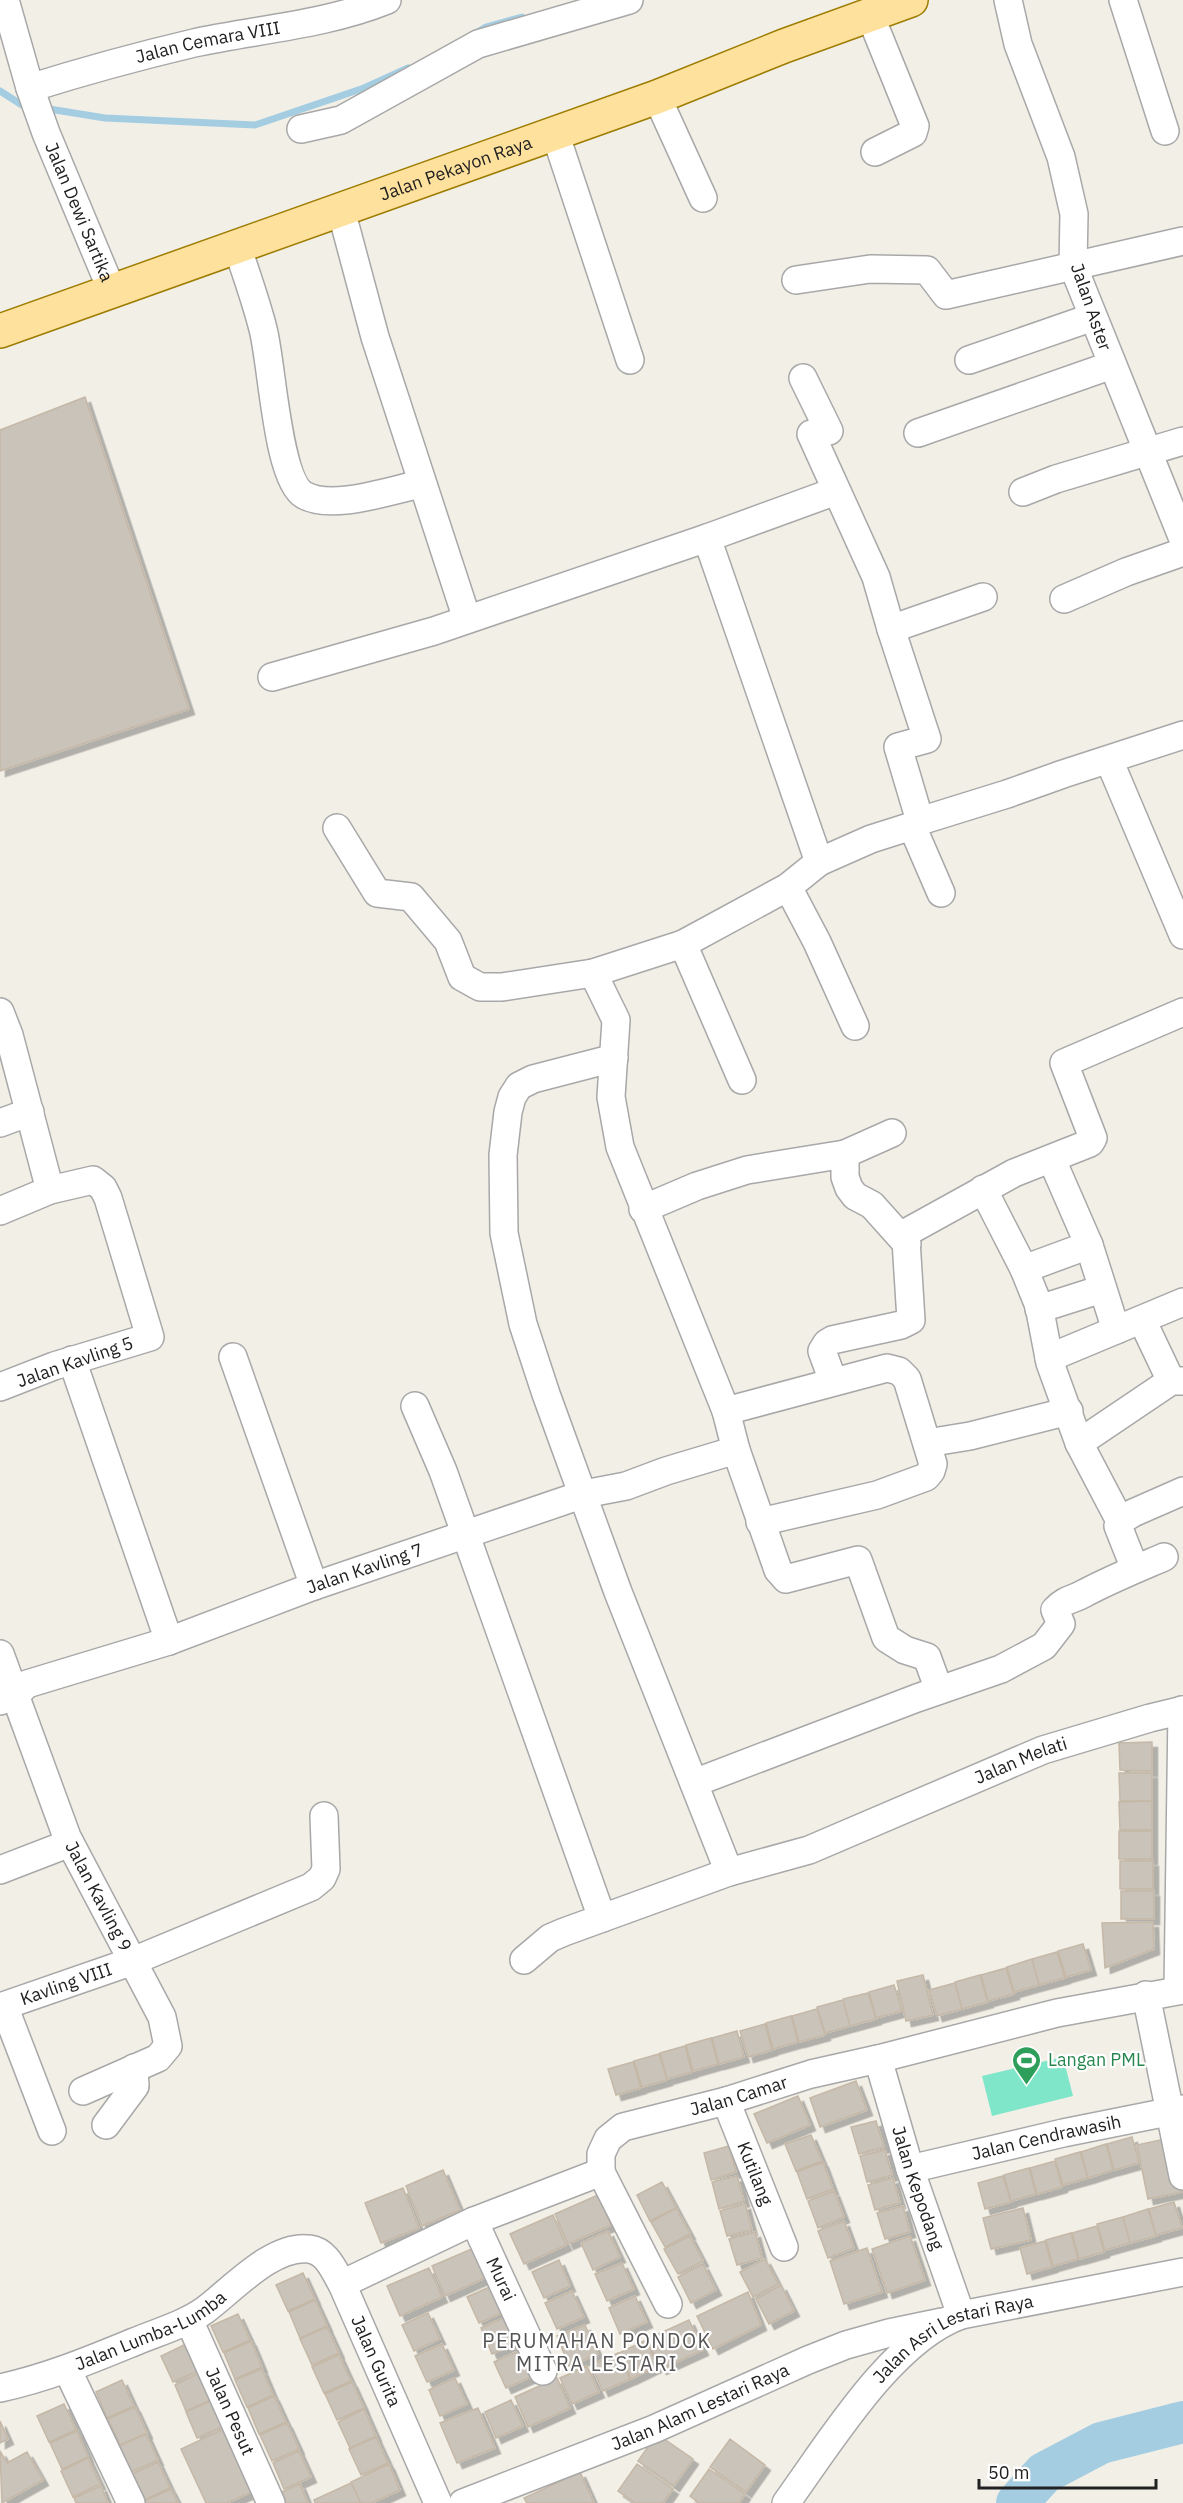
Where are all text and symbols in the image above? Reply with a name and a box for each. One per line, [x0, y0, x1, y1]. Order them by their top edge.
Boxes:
street label: Jalan Cemara VIII [133, 16, 282, 68]
street label: Jalan Pekayon Raya [377, 130, 535, 206]
street label: Jalan Dewi Sartika [40, 139, 119, 285]
street label: Jalan Aster [1066, 260, 1117, 354]
street label: Jalan Kavling 5 [14, 1331, 136, 1392]
street label: Jalan Kavling 7 [303, 1538, 426, 1599]
street label: Jalan Melati [971, 1731, 1070, 1789]
street label: Jalan Kavling 9 [60, 1837, 137, 1955]
street label: Kavling VIII [17, 1957, 115, 2010]
sports icon: Langan PML [1011, 2044, 1043, 2086]
place label: Langan PML [1048, 2048, 1145, 2071]
street label: Jalan Camar [688, 2070, 791, 2121]
street label: Jalan Cendrawasih [969, 2110, 1123, 2165]
street label: Jalan Kepodang [887, 2123, 950, 2253]
street label: Kutilang [732, 2138, 778, 2209]
street label: Murai [481, 2253, 521, 2304]
street label: Jalan Lumba-Lumba [72, 2285, 231, 2375]
street label: Jalan Asri Lestari Raya [868, 2289, 1036, 2388]
street label: Jalan Gurita [346, 2312, 407, 2411]
district label: PERUMAHAN PONDOK MITRA LESTARI [482, 2327, 712, 2377]
street label: Jalan Alam Lestari Raya [608, 2358, 793, 2455]
street label: Jalan Pesut [201, 2364, 260, 2458]
scale bar [979, 2452, 1156, 2490]
text: 50 m [988, 2461, 1030, 2484]

